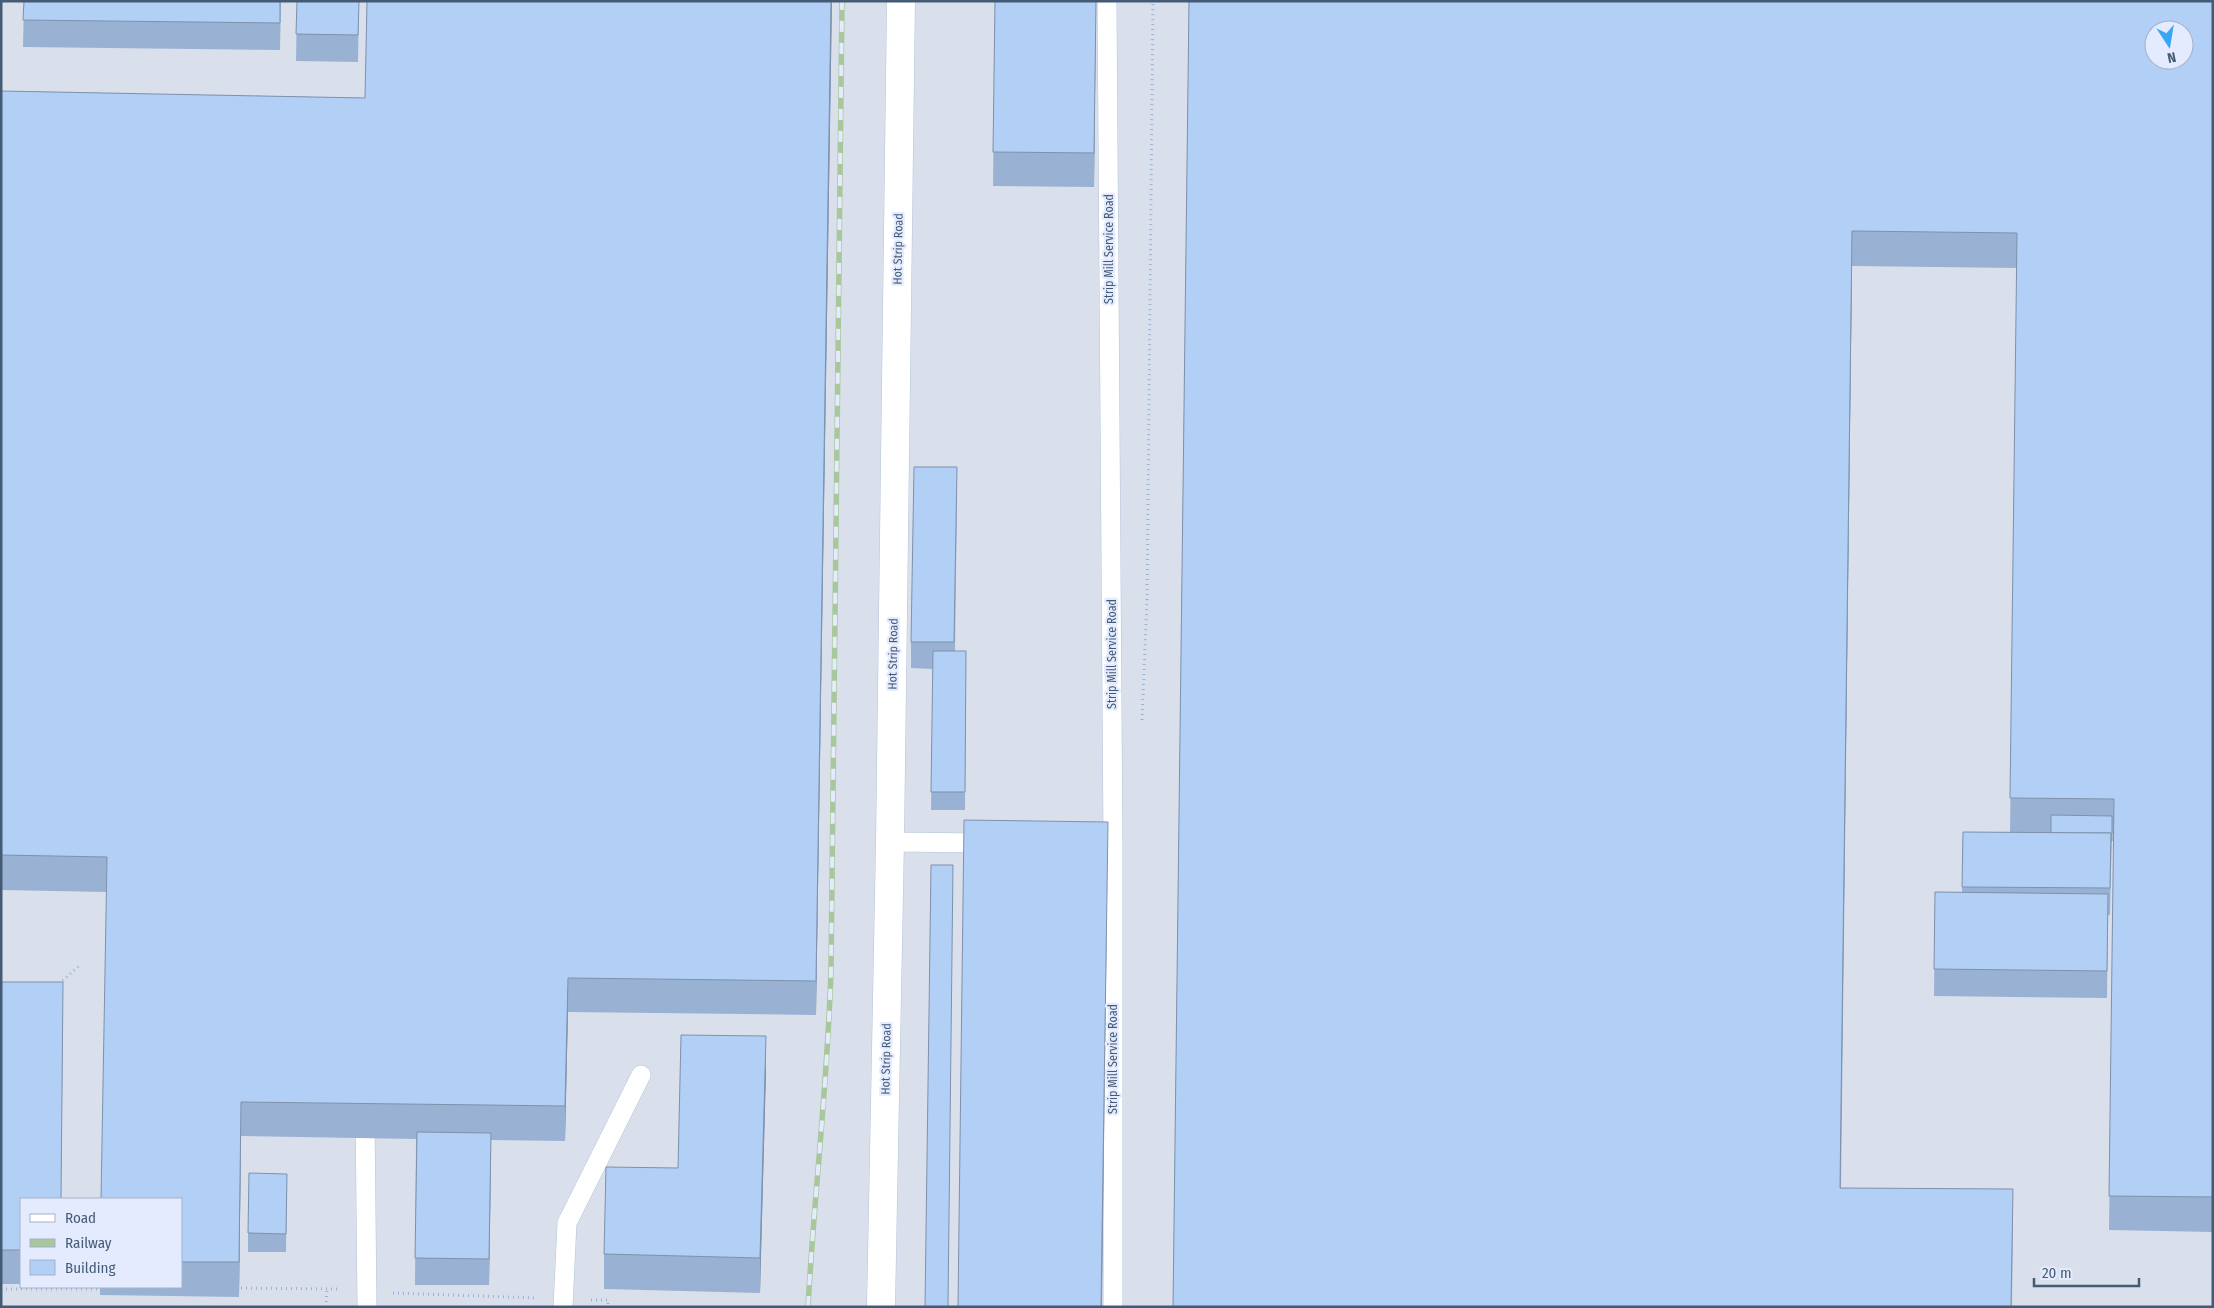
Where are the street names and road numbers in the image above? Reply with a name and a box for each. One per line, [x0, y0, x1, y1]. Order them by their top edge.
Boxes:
street label: Strip Mill Service Road [1102, 194, 1116, 304]
street label: Hot Strip Road [890, 213, 906, 285]
street label: Strip Mill Service Road [1105, 599, 1119, 709]
street label: Hot Strip Road [885, 618, 901, 690]
street label: Strip Mill Service Road [1106, 1004, 1120, 1114]
street label: Hot Strip Road [878, 1023, 894, 1095]

